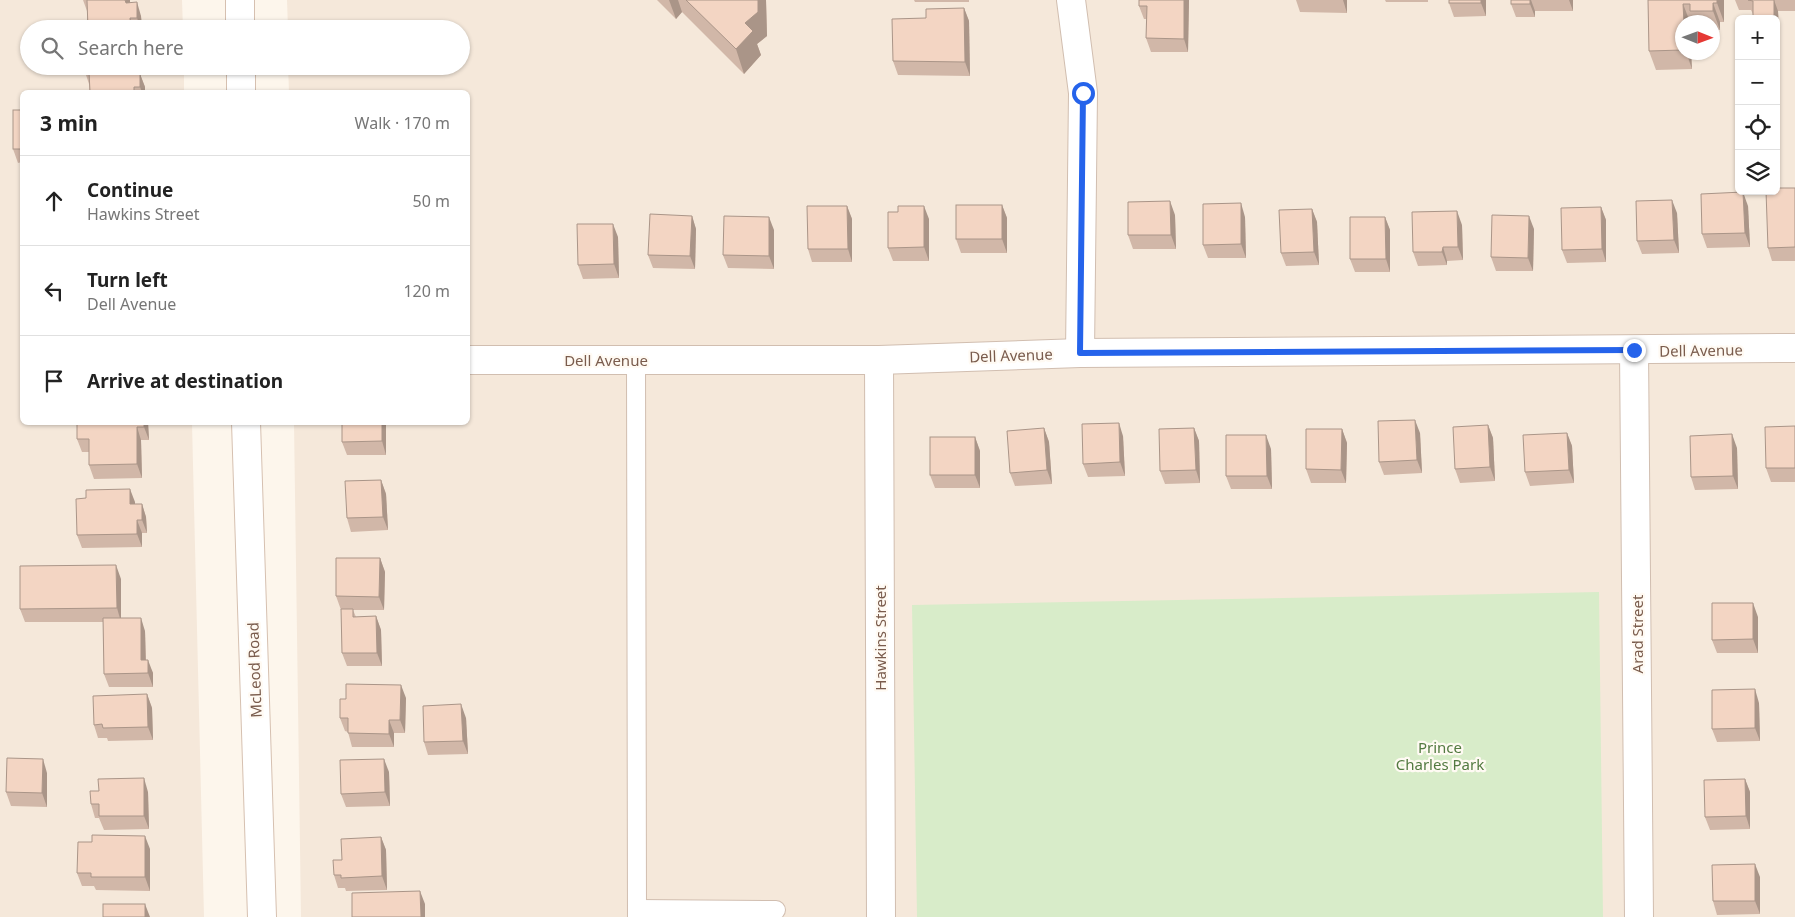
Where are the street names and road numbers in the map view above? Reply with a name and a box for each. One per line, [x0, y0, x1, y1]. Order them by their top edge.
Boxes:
street label: Dell Avenue [1659, 339, 1743, 361]
street label: Dell Avenue [969, 344, 1053, 366]
street label: Dell Avenue [564, 350, 648, 370]
street label: Hawkins Street [870, 585, 890, 691]
street label: Arad Street [1627, 594, 1647, 673]
street label: McLeod Road [242, 622, 266, 718]

